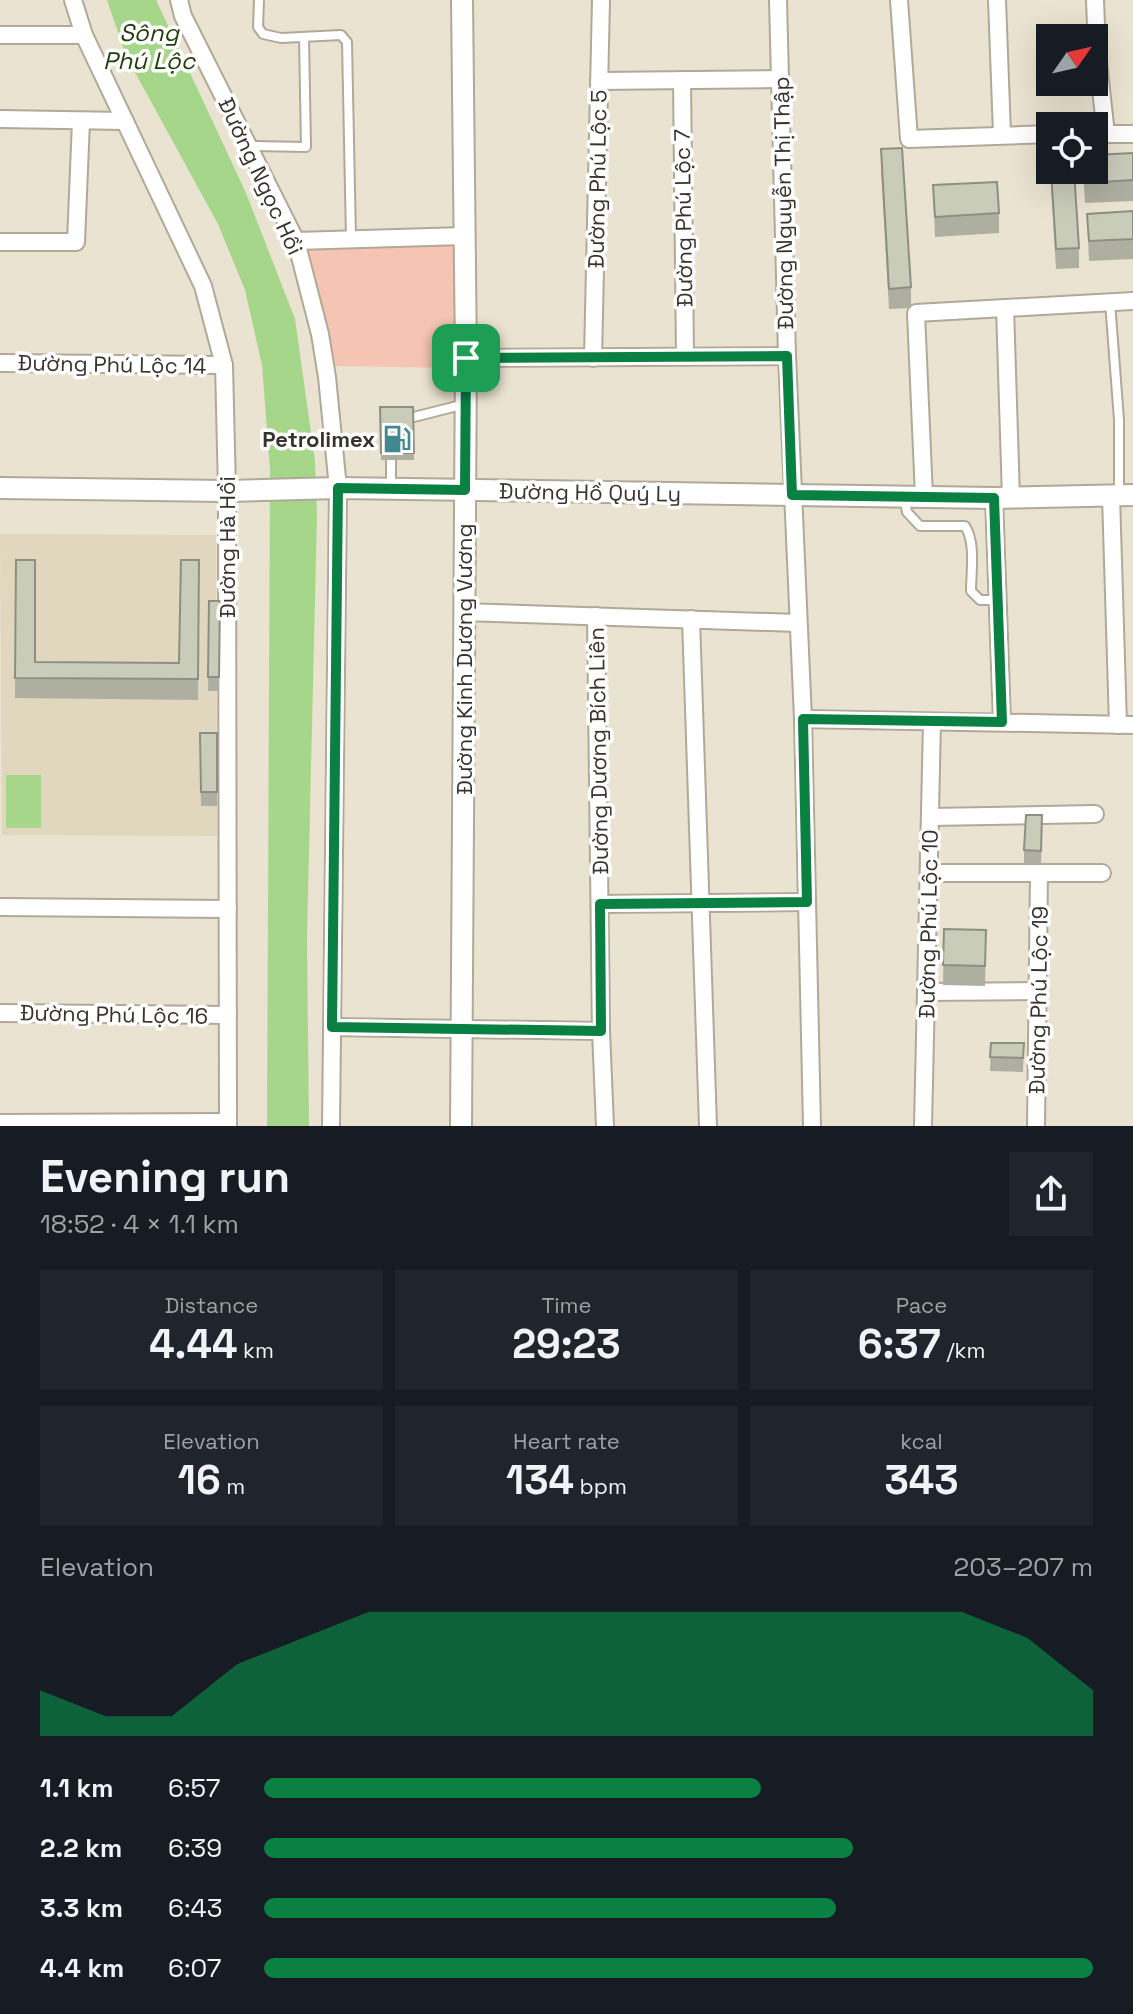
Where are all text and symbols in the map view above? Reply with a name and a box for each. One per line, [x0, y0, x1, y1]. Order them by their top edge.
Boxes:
water label: Sông Phú Lộc [103, 17, 197, 76]
north arrow [1036, 24, 1108, 96]
map controls [1036, 24, 1108, 184]
street label: Đường Nguyễn Thị Thập [767, 76, 799, 330]
street label: Đường Phú Lộc 5 [581, 89, 613, 269]
street label: Đường Ngọc Hồi [212, 93, 310, 259]
button: locate [1036, 112, 1108, 184]
street label: Đường Phú Lộc 7 [667, 129, 699, 307]
pin [432, 324, 500, 392]
icon: arrive [444, 336, 488, 380]
street label: Đường Phú Lộc 14 [17, 348, 207, 380]
fuel station icon: Petrolimex [382, 424, 412, 454]
place label: Petrolimex [262, 425, 375, 453]
street label: Đường Hà Hồi [213, 476, 241, 618]
street label: Đường Hồ Quý Ly [499, 476, 681, 508]
street label: Đường Kinh Dương Vương [450, 523, 478, 795]
street label: Đường Dương Bích Liên [582, 627, 614, 875]
street label: Đường Phú Lộc 10 [912, 829, 944, 1019]
street label: Đường Phú Lộc 19 [1022, 906, 1054, 1094]
street label: Đường Phú Lộc 16 [20, 998, 208, 1030]
text: Evening run [40, 1149, 290, 1205]
button: share [1009, 1152, 1093, 1236]
text: 18:52 · 4 × 1.1 km [40, 1207, 239, 1241]
text: Distance [165, 1291, 258, 1319]
text: Time [541, 1291, 592, 1319]
text: Pace [896, 1291, 947, 1319]
text: 4.44 [149, 1319, 237, 1370]
text: 29:23 [512, 1319, 621, 1370]
text: 6:37 [858, 1319, 941, 1370]
text: km [237, 1336, 274, 1364]
text: /km [941, 1336, 985, 1364]
text: Elevation [163, 1427, 260, 1455]
text: Heart rate [513, 1427, 620, 1455]
text: kcal [900, 1427, 943, 1455]
text: 16 [178, 1455, 221, 1506]
text: 134 [506, 1455, 574, 1506]
text: 343 [884, 1455, 959, 1506]
text: m [221, 1472, 245, 1500]
text: bpm [574, 1472, 627, 1500]
text: Elevation [40, 1550, 154, 1584]
text: 203–207 m [954, 1550, 1093, 1584]
text: 1.1 km [40, 1771, 113, 1805]
text: 6:57 [168, 1771, 220, 1805]
text: 2.2 km [40, 1831, 122, 1865]
text: 6:39 [168, 1831, 222, 1865]
text: 3.3 km [40, 1891, 123, 1925]
text: 6:43 [168, 1891, 222, 1925]
text: 4.4 km [40, 1951, 124, 1985]
text: 6:07 [168, 1951, 221, 1985]

